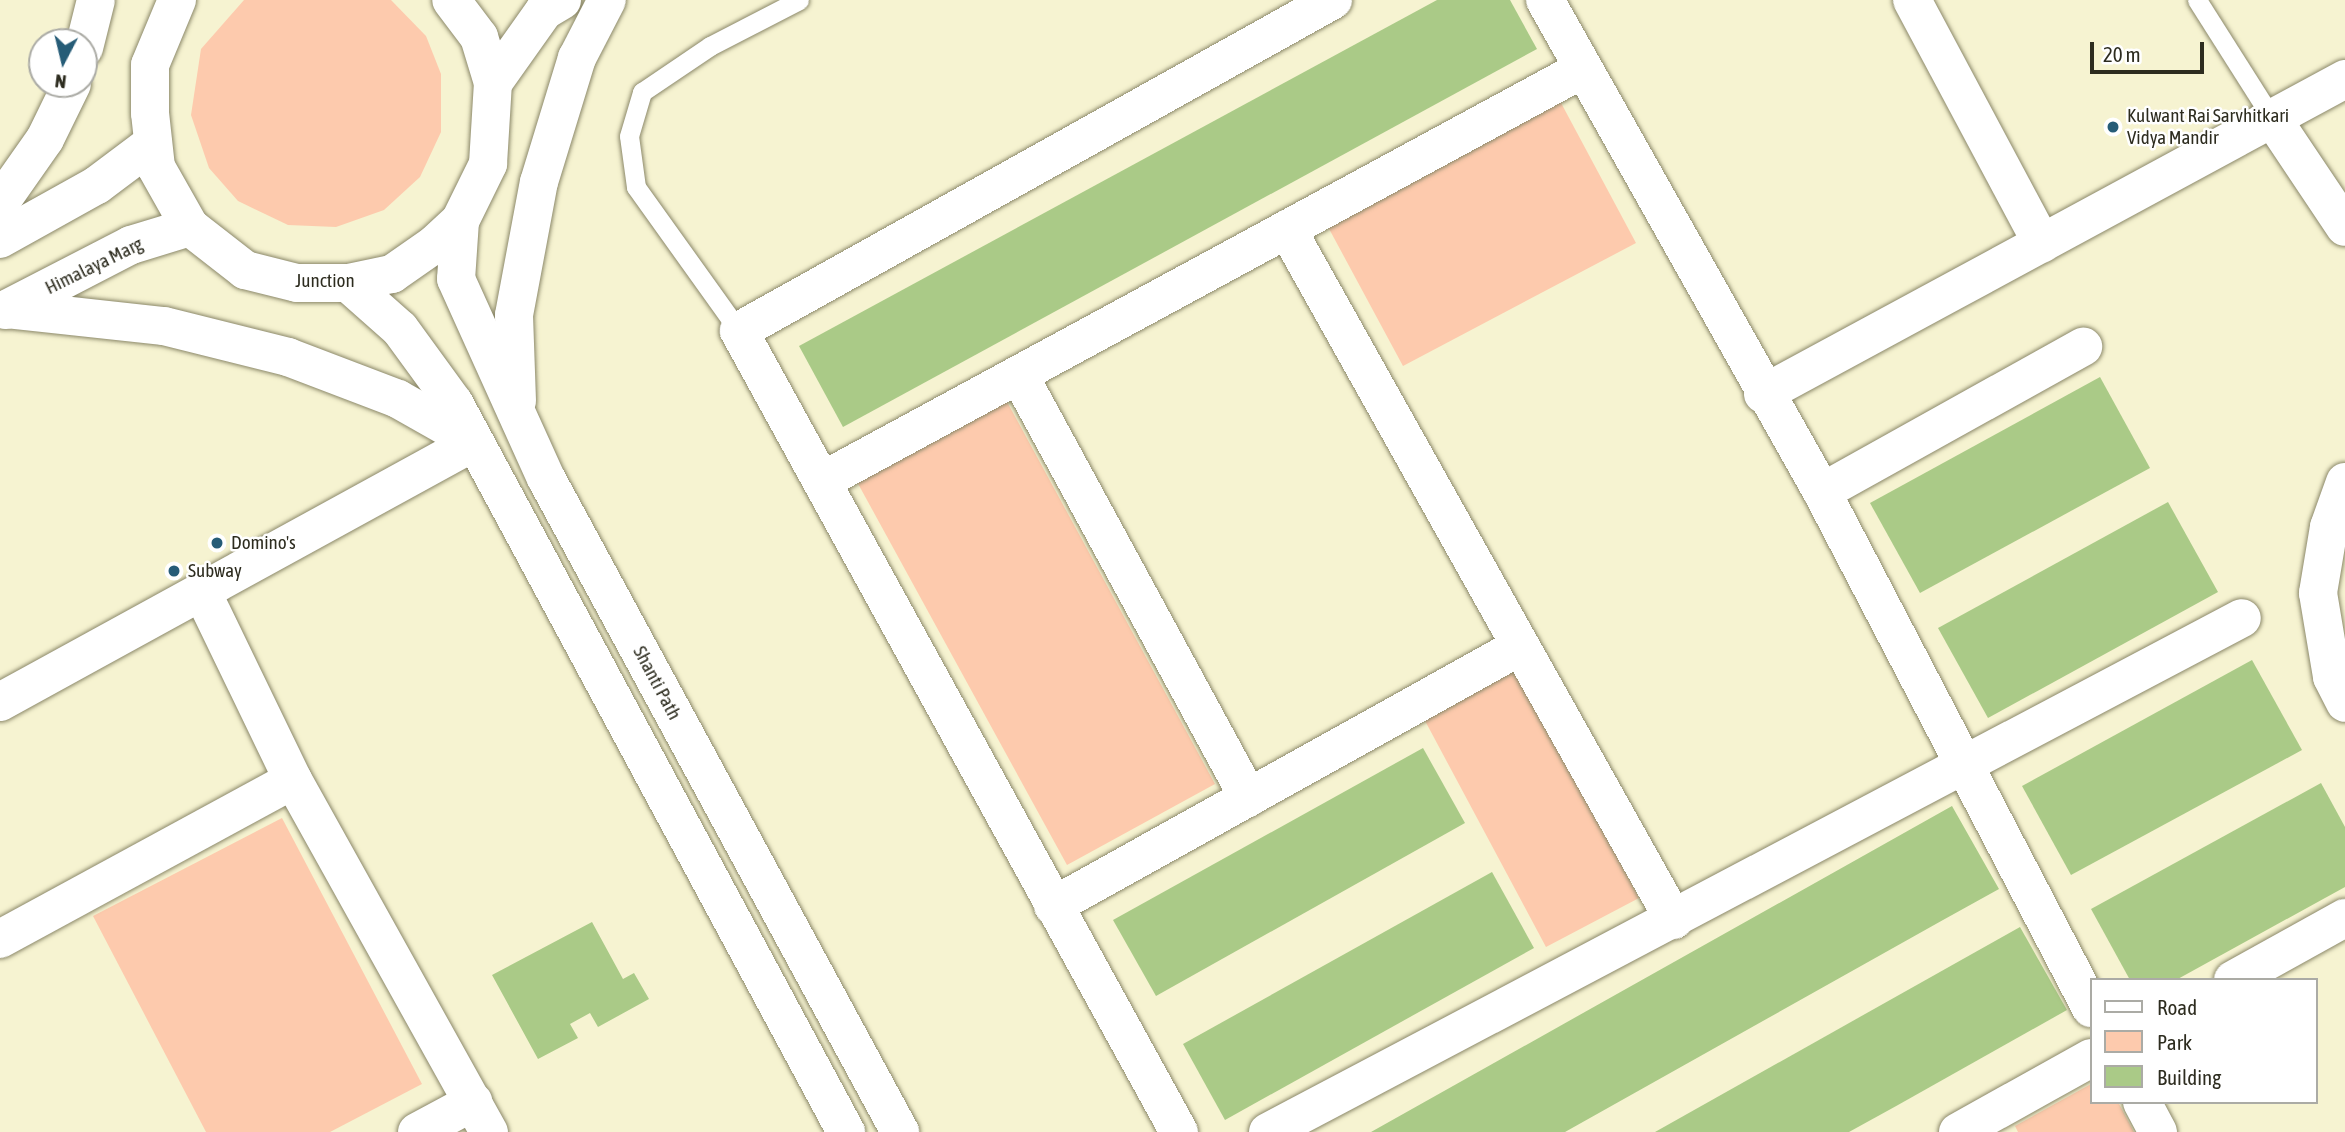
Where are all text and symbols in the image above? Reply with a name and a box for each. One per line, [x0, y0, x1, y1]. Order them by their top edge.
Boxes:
north arrow [28, 28, 98, 98]
scale bar [2093, 28, 2207, 72]
text: 20 m [2103, 42, 2141, 66]
text: N [54, 70, 68, 93]
place label: Kulwant Rai Sarvhitkari Vidya Mandir [2127, 105, 2289, 149]
marker: Kulwant Rai Sarvhitkari Vidya Mandir [2105, 119, 2121, 135]
street label: Himalaya Marg [42, 233, 146, 299]
street label: Junction [295, 270, 355, 292]
place label: Domino's [231, 532, 296, 554]
marker: Domino's [209, 535, 225, 551]
place label: Subway [188, 560, 242, 582]
marker: Subway [166, 563, 182, 579]
street label: Shanti Path [628, 642, 686, 724]
legend [2090, 978, 2317, 1104]
text: Road [2157, 995, 2197, 1019]
text: Park [2157, 1030, 2192, 1054]
text: Building [2157, 1065, 2221, 1089]

